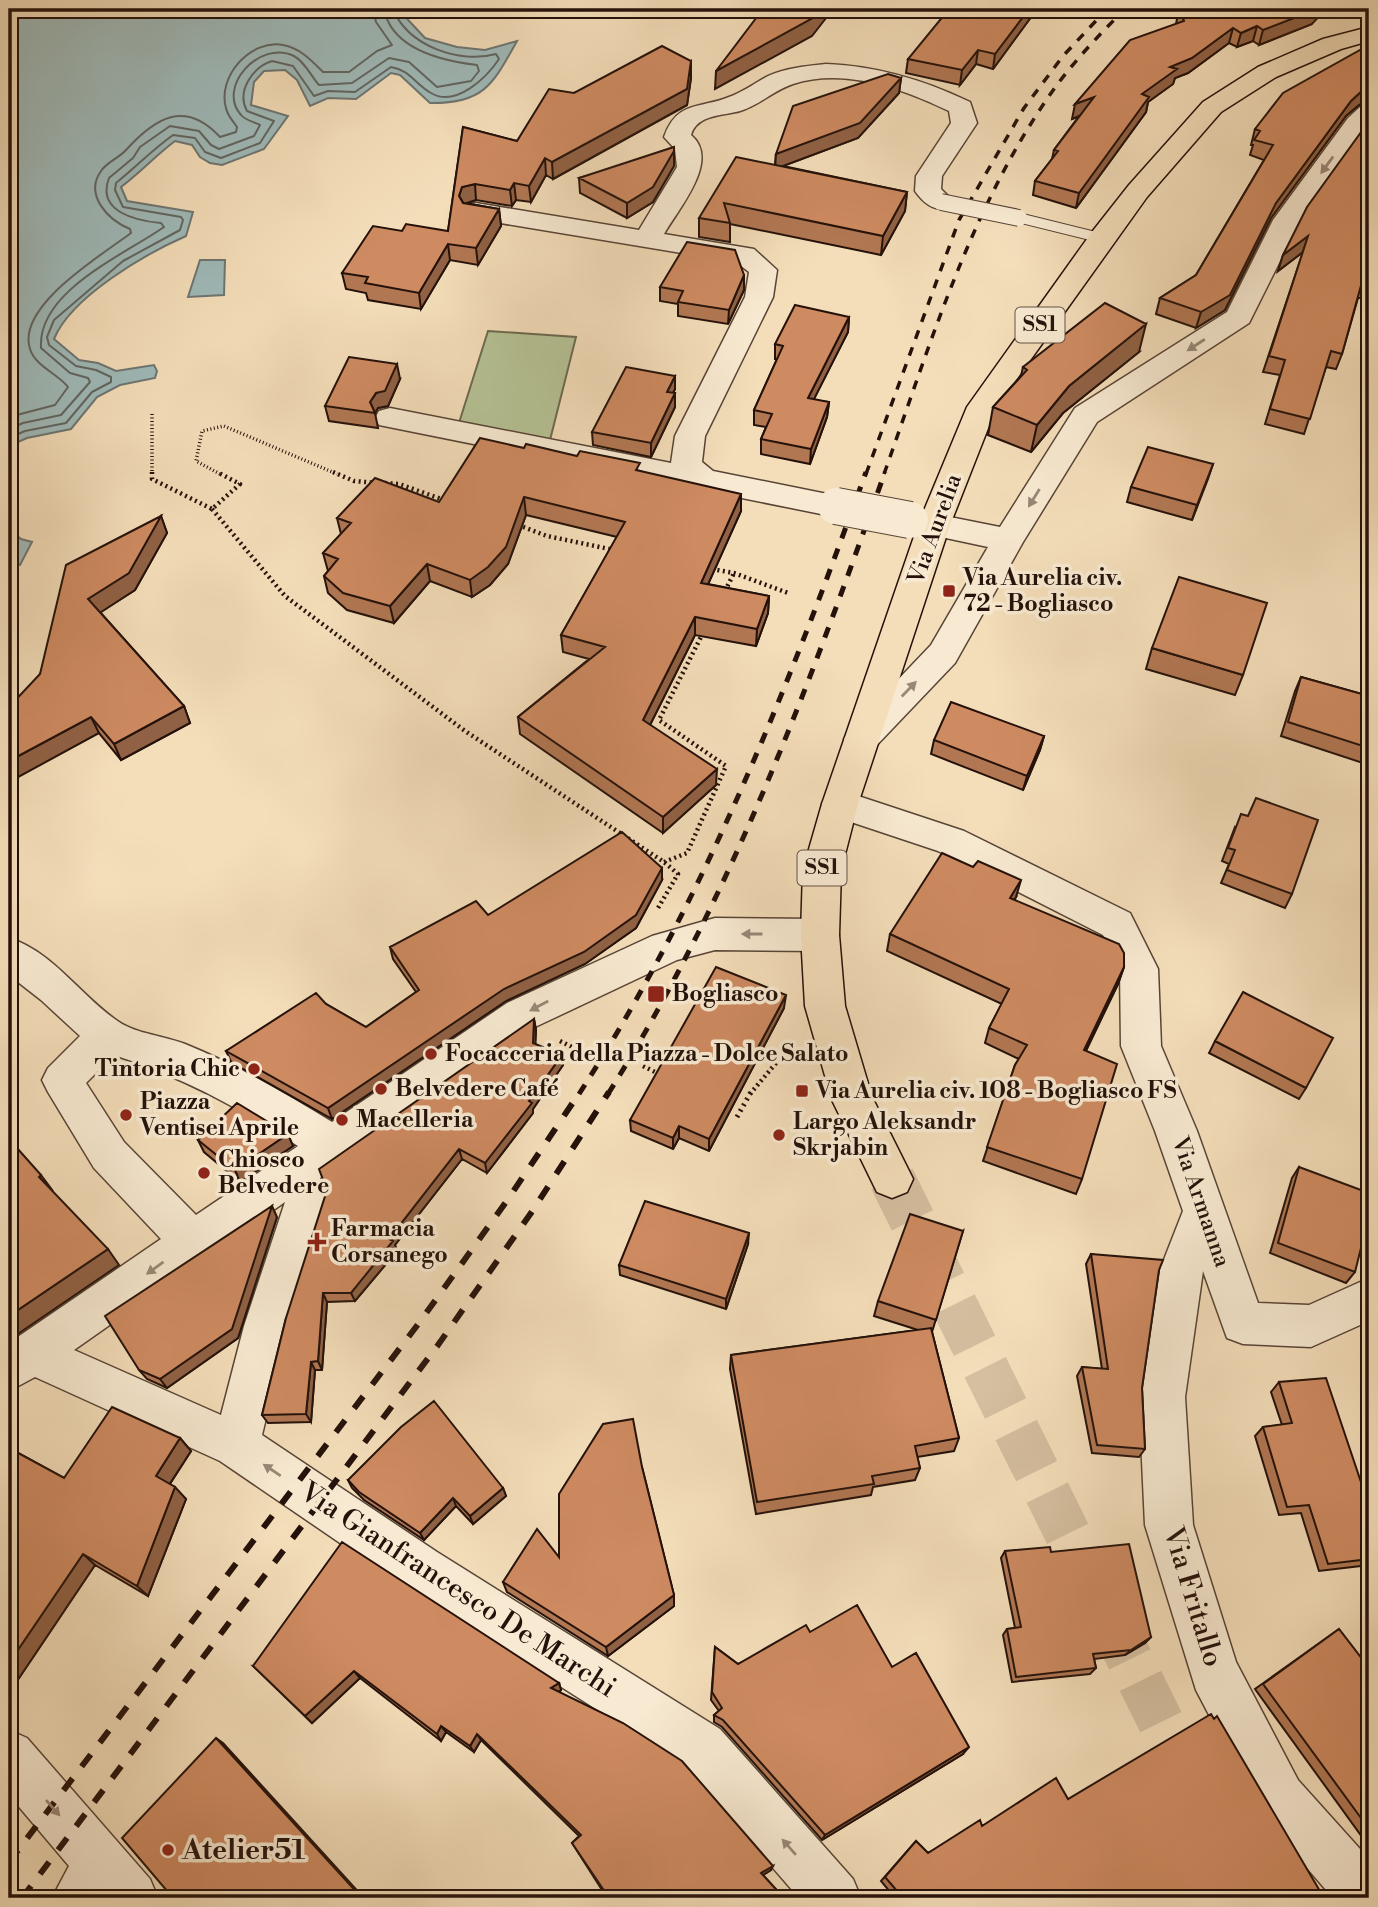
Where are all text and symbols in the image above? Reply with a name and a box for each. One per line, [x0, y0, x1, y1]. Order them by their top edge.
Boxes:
one-way arrow [1320, 156, 1334, 174]
road number: SS1 [1016, 308, 1064, 342]
one-way arrow [1186, 339, 1206, 352]
street label: Via Aurelia [902, 470, 968, 589]
one-way arrow [1028, 488, 1041, 507]
place label: Via Aurelia civ. 72 - Bogliasco [962, 564, 1122, 618]
marker: Via Aurelia civ. 72 - Bogliasco [941, 583, 957, 599]
one-way arrow [901, 681, 918, 698]
road number: SS1 [798, 850, 846, 886]
one-way arrow [741, 928, 763, 940]
place label: Bogliasco [672, 980, 779, 1008]
marker: Bogliasco [646, 984, 666, 1004]
one-way arrow [529, 1000, 549, 1011]
place label: Focacceria della Piazza - Dolce Salato [445, 1040, 849, 1068]
marker: Focacceria della Piazza - Dolce Salato [423, 1046, 439, 1062]
place label: Tintoria Chic [95, 1055, 240, 1083]
marker: Tintoria Chic [246, 1061, 262, 1077]
place label: Belvedere Café [395, 1075, 559, 1103]
place label: Via Aurelia civ. 108 - Bogliasco FS [815, 1077, 1176, 1105]
marker: Belvedere Café [373, 1081, 389, 1097]
marker: Via Aurelia civ. 108 - Bogliasco FS [794, 1083, 810, 1099]
place label: Piazza Ventisei Aprile [139, 1088, 299, 1142]
place label: Macelleria [356, 1106, 474, 1134]
marker: Piazza Ventisei Aprile [118, 1107, 134, 1123]
place label: Largo Aleksandr Skrjabin [793, 1108, 976, 1162]
marker: Macelleria [334, 1112, 350, 1128]
marker: Largo Aleksandr Skrjabin [771, 1127, 787, 1143]
street label: Via Armanna [1165, 1132, 1237, 1271]
place label: Chiosco Belvedere [218, 1146, 329, 1200]
marker: Chiosco Belvedere [196, 1165, 212, 1181]
place label: Farmacia Corsanego [331, 1215, 448, 1269]
marker: Farmacia Corsanego [309, 1234, 325, 1250]
one-way arrow [146, 1260, 164, 1274]
one-way arrow [262, 1463, 282, 1476]
street label: Via Gianfrancesco De Marchi [293, 1474, 623, 1705]
street label: Via Fritallo [1155, 1522, 1231, 1671]
one-way arrow [45, 1799, 61, 1817]
place label: Atelier51 [181, 1833, 306, 1868]
one-way arrow [782, 1838, 797, 1855]
marker: Atelier51 [160, 1842, 176, 1858]

